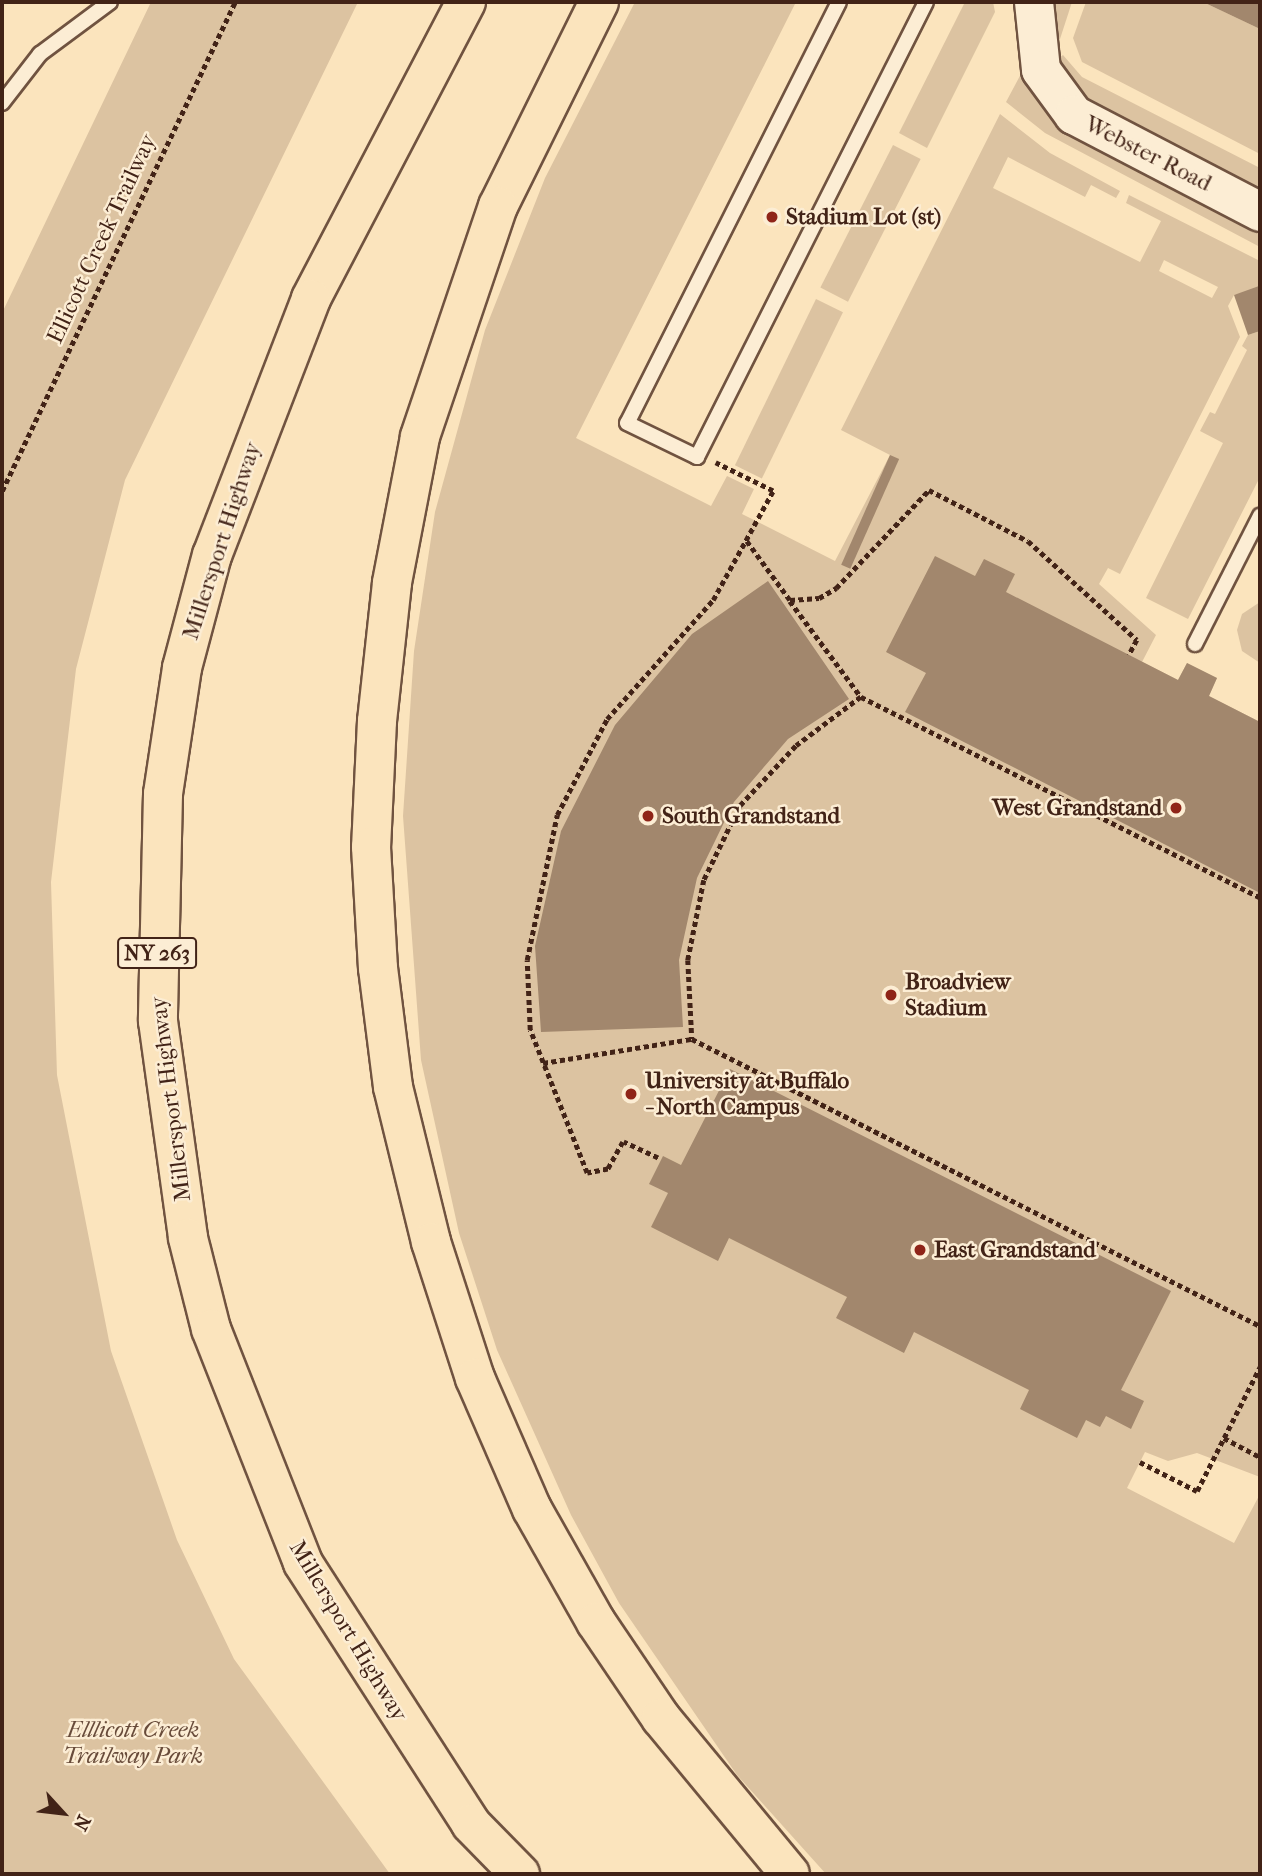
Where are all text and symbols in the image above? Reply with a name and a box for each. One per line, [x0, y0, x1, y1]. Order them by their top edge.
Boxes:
street label: Webster Road [1080, 110, 1216, 198]
street label: Ellicott Creek Trailway [41, 130, 163, 348]
place label: Stadium Lot (st) [786, 203, 941, 231]
marker: Stadium Lot (st) [764, 209, 780, 225]
street label: Millersport Highway [177, 439, 267, 643]
place label: West Grandstand [992, 794, 1162, 822]
marker: West Grandstand [1168, 800, 1184, 816]
place label: South Grandstand [662, 802, 840, 830]
marker: South Grandstand [640, 808, 656, 824]
road number: NY 263 [117, 936, 197, 970]
place label: Broadview Stadium [905, 968, 1011, 1022]
marker: Broadview Stadium [883, 987, 899, 1003]
street label: Millersport Highway [145, 995, 197, 1203]
place label: University at Buffalo - North Campus [645, 1067, 849, 1121]
marker: University at Buffalo - North Campus [623, 1086, 639, 1102]
place label: East Grandstand [934, 1236, 1096, 1264]
marker: East Grandstand [912, 1242, 928, 1258]
street label: Millersport Highway [283, 1536, 413, 1726]
park label: Elllicott Creek Trailway Park [63, 1716, 203, 1770]
north arrow [28, 1778, 98, 1848]
text: N [69, 1811, 95, 1834]

